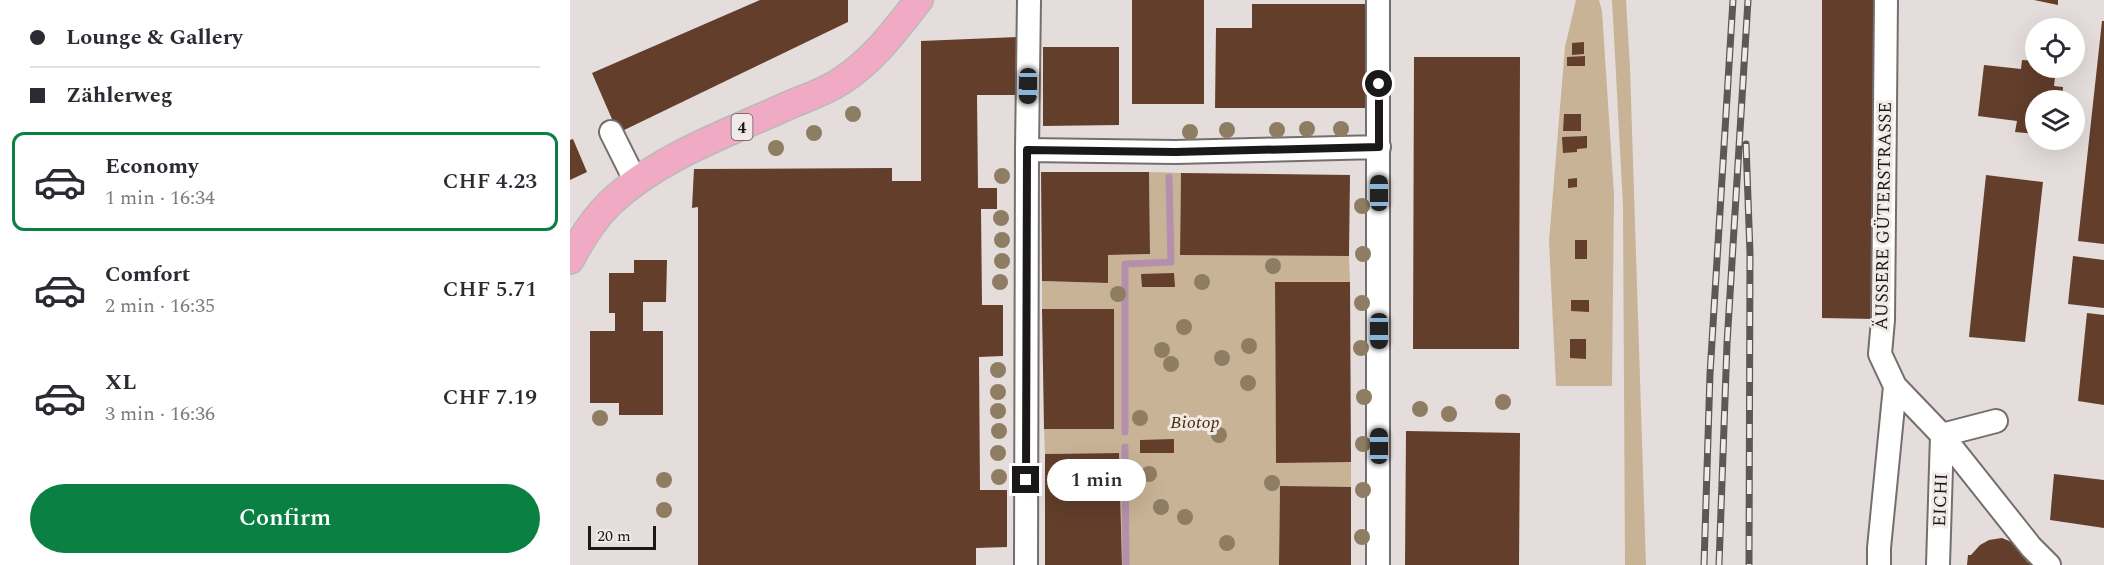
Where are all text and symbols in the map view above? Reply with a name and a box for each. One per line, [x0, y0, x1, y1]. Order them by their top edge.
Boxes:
map controls [2025, 18, 2085, 150]
button: locate [2025, 18, 2085, 78]
text: Lounge & Gallery [66, 21, 243, 54]
car [1019, 68, 1037, 104]
route start [1365, 70, 1392, 97]
text: Zählerweg [66, 79, 173, 112]
button: layers [2025, 90, 2085, 150]
street label: ÄUSSERE GÜTERSTRASSE [1868, 102, 1899, 330]
road number: 4 [732, 114, 752, 140]
text: Economy [105, 150, 198, 183]
icon: car [33, 155, 87, 209]
text: CHF 4.23 [443, 165, 537, 198]
car [1370, 175, 1388, 211]
text: 1 min · 16:34 [105, 183, 215, 213]
text: Comfort [105, 258, 190, 291]
icon: car [33, 263, 87, 317]
text: CHF 5.71 [443, 273, 537, 306]
text: 2 min · 16:35 [105, 291, 215, 321]
car [1370, 313, 1388, 349]
text: XL [105, 366, 136, 399]
icon: car [33, 371, 87, 425]
text: CHF 7.19 [443, 381, 537, 414]
text: 3 min · 16:36 [105, 399, 215, 429]
park label: Biotop [1170, 409, 1220, 436]
car [1370, 428, 1388, 464]
callout: 1 min [1047, 459, 1146, 501]
text: 1 min [1071, 465, 1122, 495]
route end [1012, 466, 1039, 493]
street label: EICHI [1926, 473, 1955, 527]
button: Confirm [30, 484, 540, 553]
scale bar [588, 523, 656, 550]
text: 20 m [597, 524, 631, 548]

